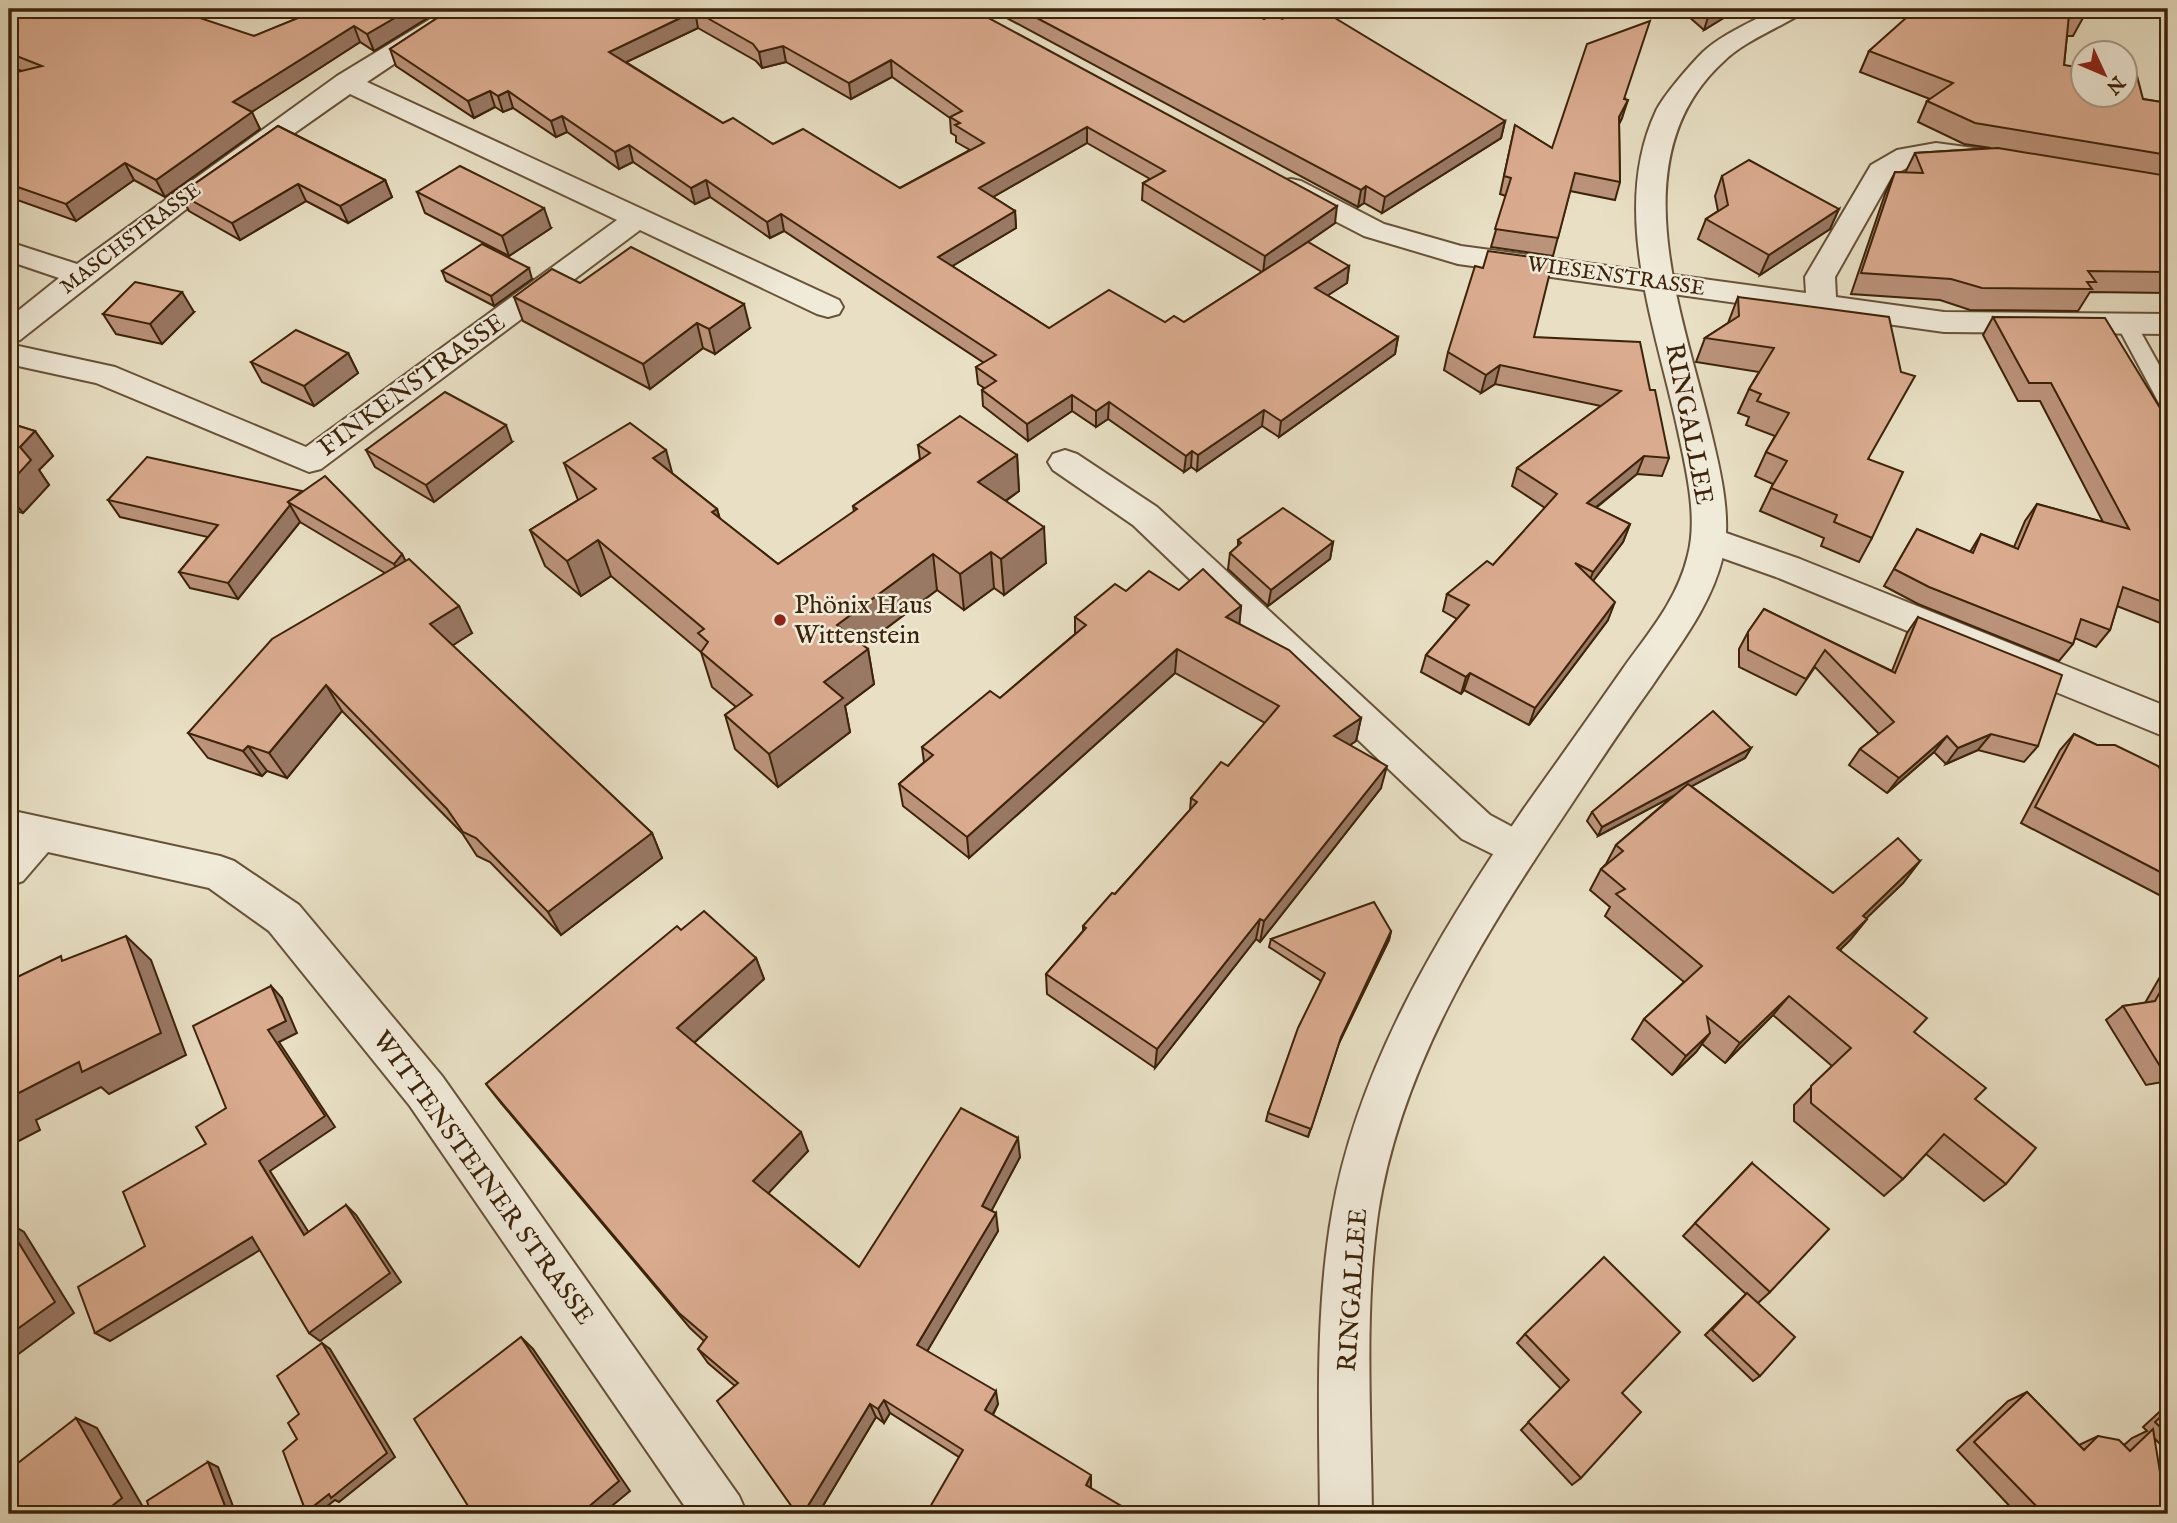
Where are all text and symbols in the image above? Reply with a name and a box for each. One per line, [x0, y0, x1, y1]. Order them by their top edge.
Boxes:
north arrow [2068, 38, 2138, 108]
text: N [2100, 69, 2130, 99]
street label: MASCHSTRASSE [55, 177, 207, 301]
street label: WIESENSTRASSE [1525, 251, 1707, 303]
street label: FINKENSTRASSE [312, 306, 512, 464]
street label: RINGALLEE [1657, 340, 1721, 508]
place label: Phönix Haus Wittenstein [794, 589, 932, 652]
marker: Phönix Haus Wittenstein [772, 612, 788, 628]
street label: WITTENSTEINER STRASSE [365, 1024, 601, 1332]
street label: RINGALLEE [1331, 1207, 1375, 1373]

